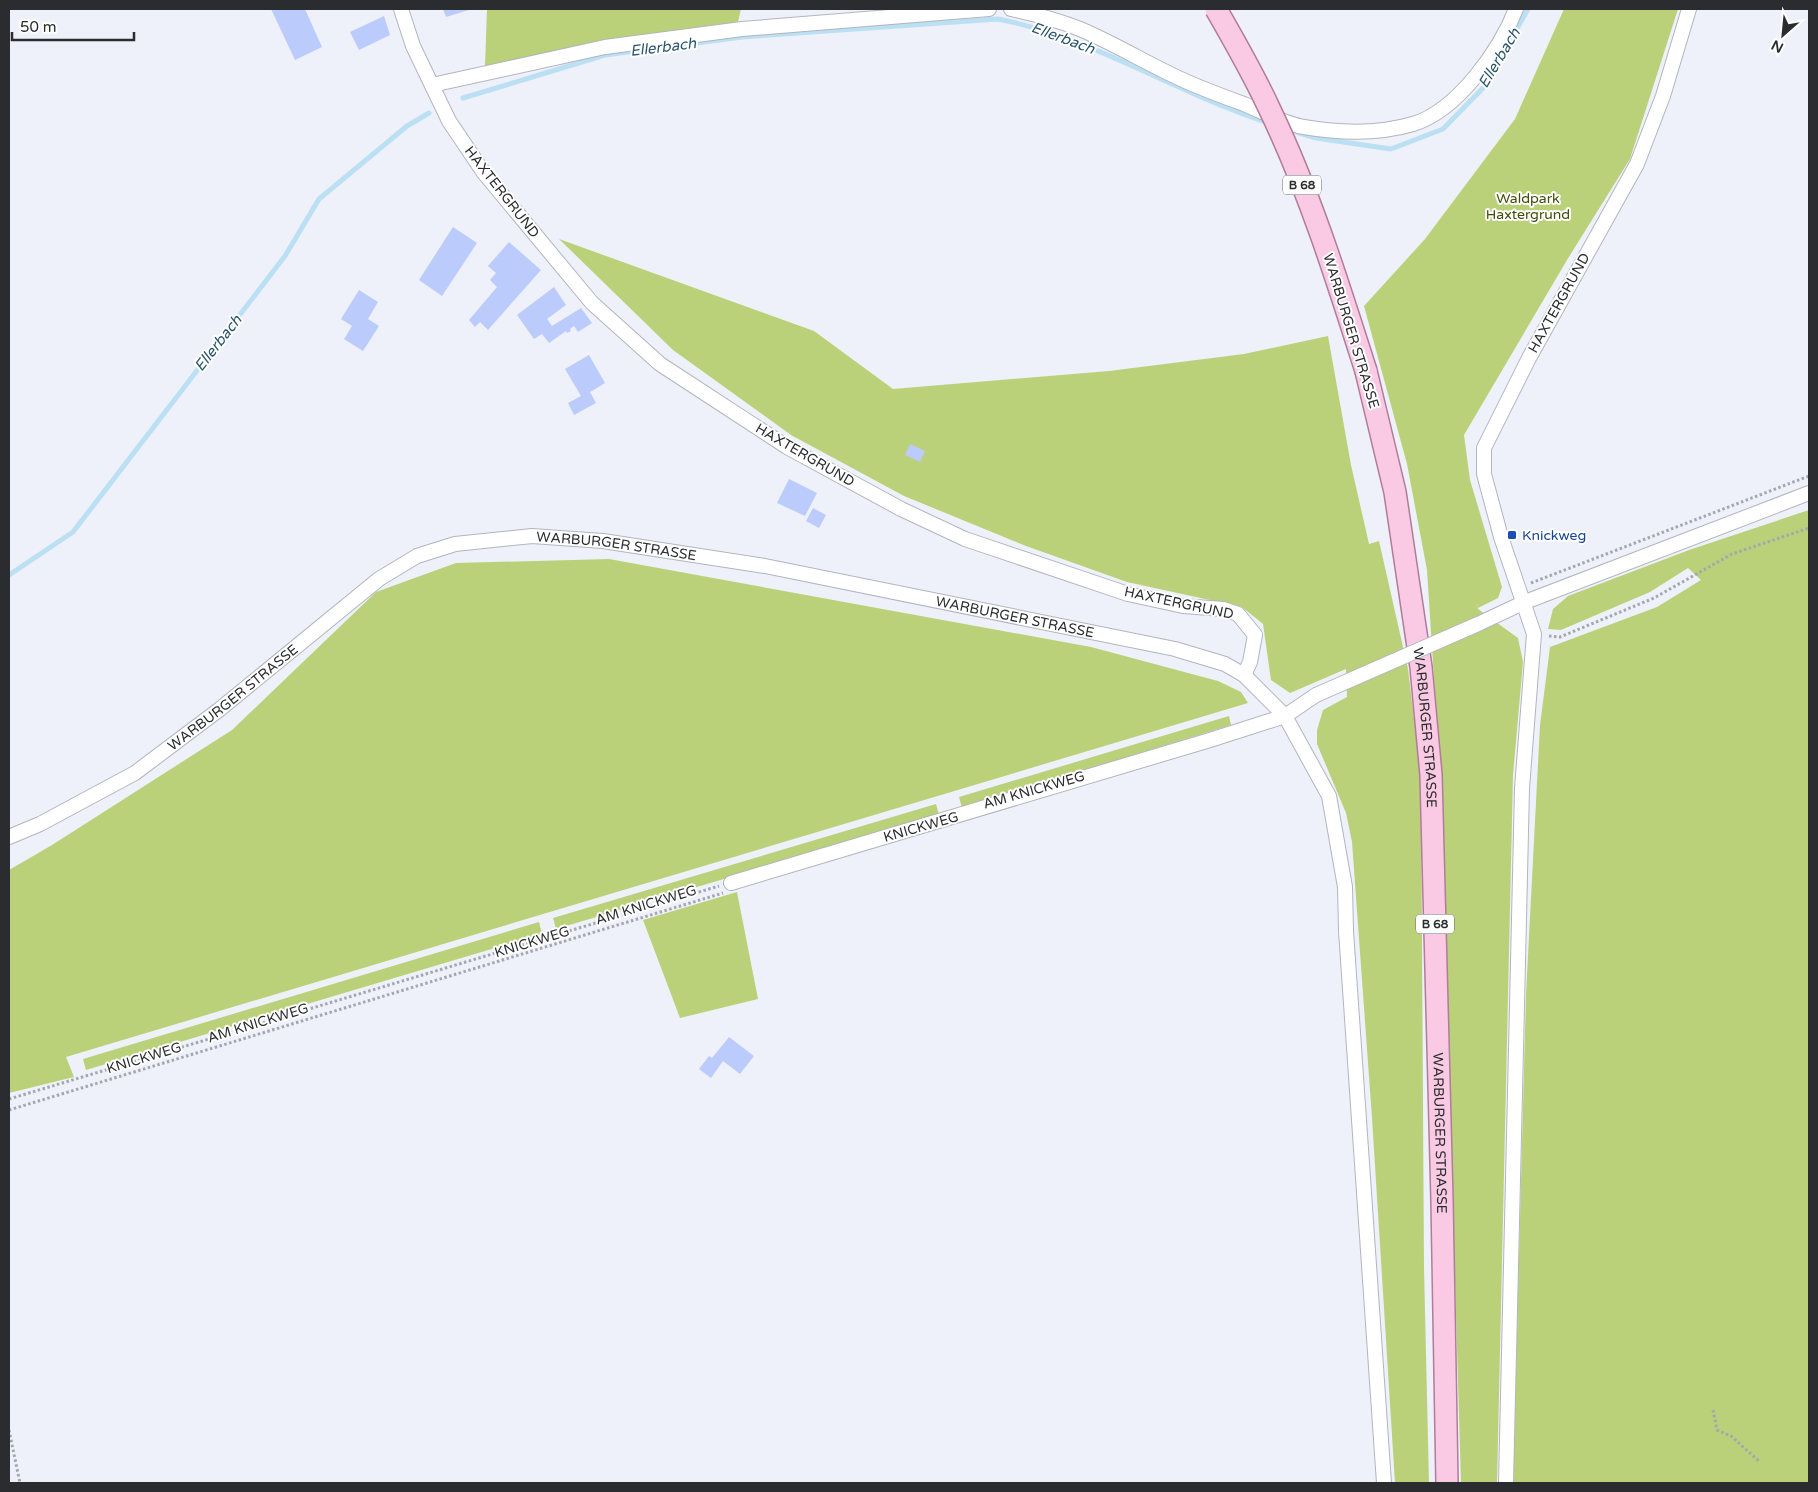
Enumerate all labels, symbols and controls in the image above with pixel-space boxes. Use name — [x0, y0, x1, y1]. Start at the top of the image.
scale bar — [12, 10, 135, 42]
north arrow — [1758, 10, 1808, 60]
text: 50 m — [20, 18, 57, 36]
water label: Ellerbach — [1029, 18, 1098, 58]
water label: Ellerbach — [1474, 24, 1524, 91]
water label: Ellerbach — [629, 34, 698, 60]
text: N — [1768, 36, 1786, 56]
street label: HAXTERGRUND — [461, 143, 543, 241]
road number: B 68 — [1283, 176, 1321, 194]
park label: Waldpark Haxtergrund — [1486, 190, 1570, 223]
street label: HAXTERGRUND — [1525, 250, 1593, 356]
street label: WARBURGER STRASSE — [1319, 251, 1383, 411]
water label: Ellerbach — [190, 311, 246, 375]
street label: HAXTERGRUND — [752, 420, 858, 490]
place label: Knickweg — [1522, 527, 1586, 544]
street label: WARBURGER STRASSE — [536, 528, 698, 564]
marker: Knickweg — [1506, 529, 1518, 541]
street label: HAXTERGRUND — [1123, 583, 1235, 623]
street label: WARBURGER STRASSE — [934, 592, 1096, 641]
street label: WARBURGER STRASSE — [164, 640, 301, 754]
street label: WARBURGER STRASSE — [1410, 646, 1440, 808]
street label: AM KNICKWEG — [981, 767, 1087, 813]
street label: KNICKWEG — [881, 808, 961, 846]
street label: AM KNICKWEG — [593, 882, 699, 928]
road number: B 68 — [1416, 914, 1454, 934]
street label: KNICKWEG — [493, 923, 571, 961]
street label: AM KNICKWEG — [205, 1000, 311, 1046]
street label: KNICKWEG — [105, 1039, 183, 1077]
street label: WARBURGER STRASSE — [1430, 1052, 1451, 1214]

